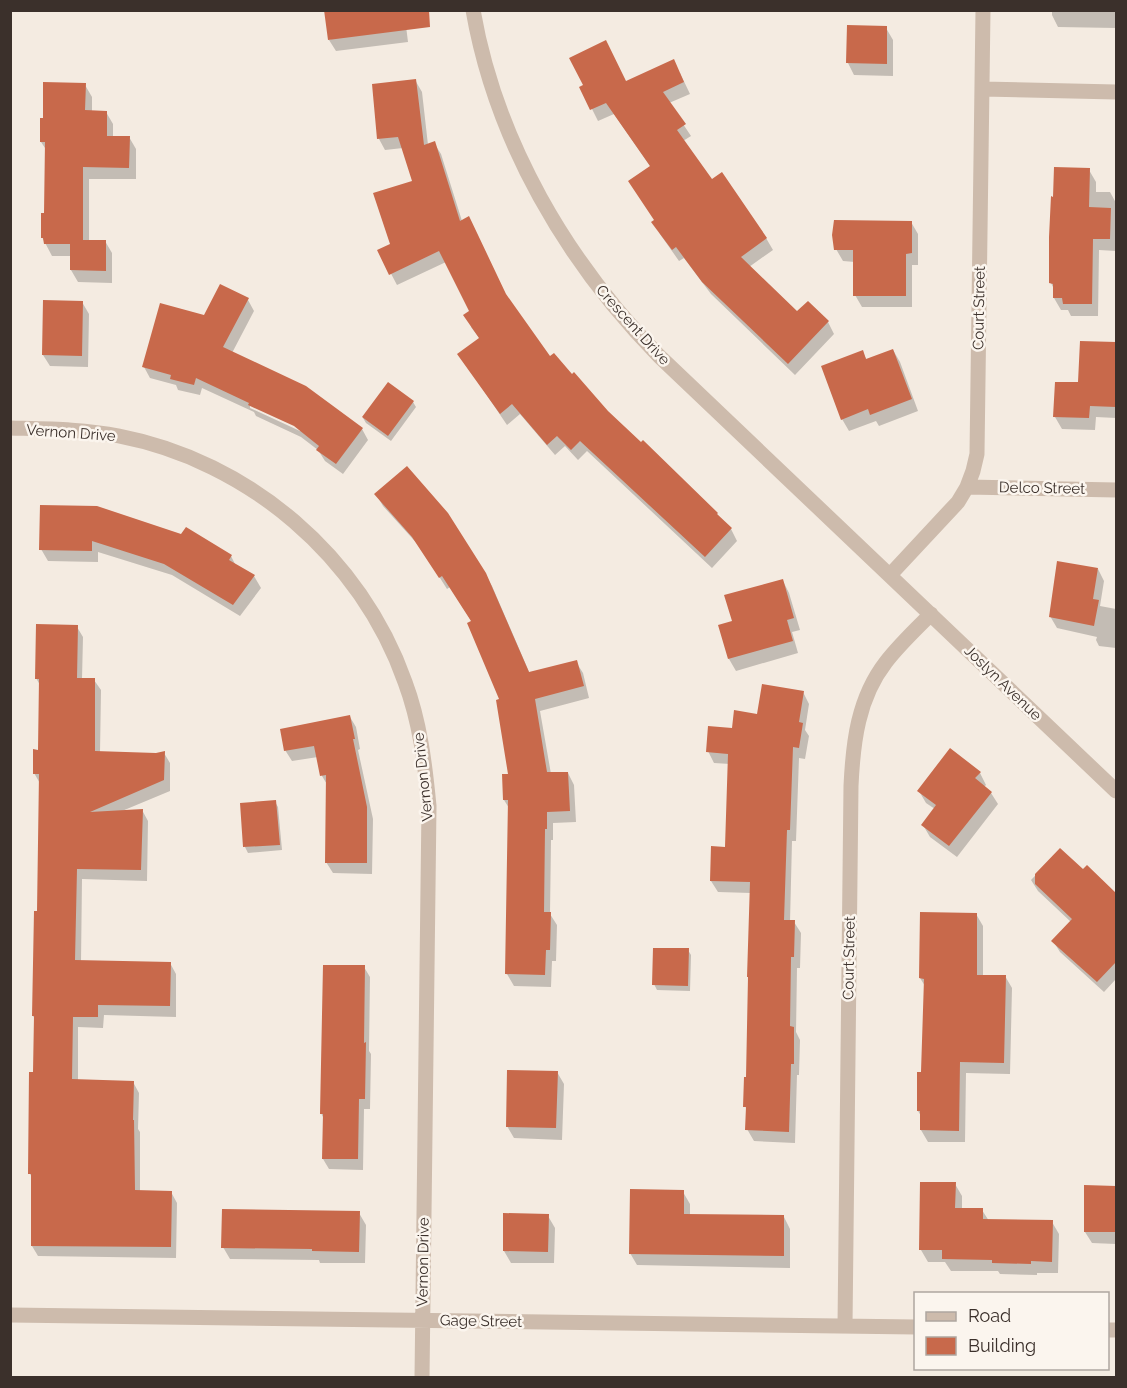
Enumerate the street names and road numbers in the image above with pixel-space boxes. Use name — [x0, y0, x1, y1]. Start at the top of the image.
street label: Court Street — [969, 266, 989, 350]
street label: Crescent Drive — [592, 281, 674, 369]
street label: Vernon Drive — [26, 421, 116, 445]
street label: Delco Street — [999, 478, 1085, 498]
street label: Joslyn Avenue — [961, 642, 1045, 724]
street label: Vernon Drive — [409, 731, 437, 822]
street label: Court Street — [839, 916, 859, 1000]
street label: Vernon Drive — [413, 1217, 433, 1307]
street label: Gage Street — [440, 1311, 522, 1331]

